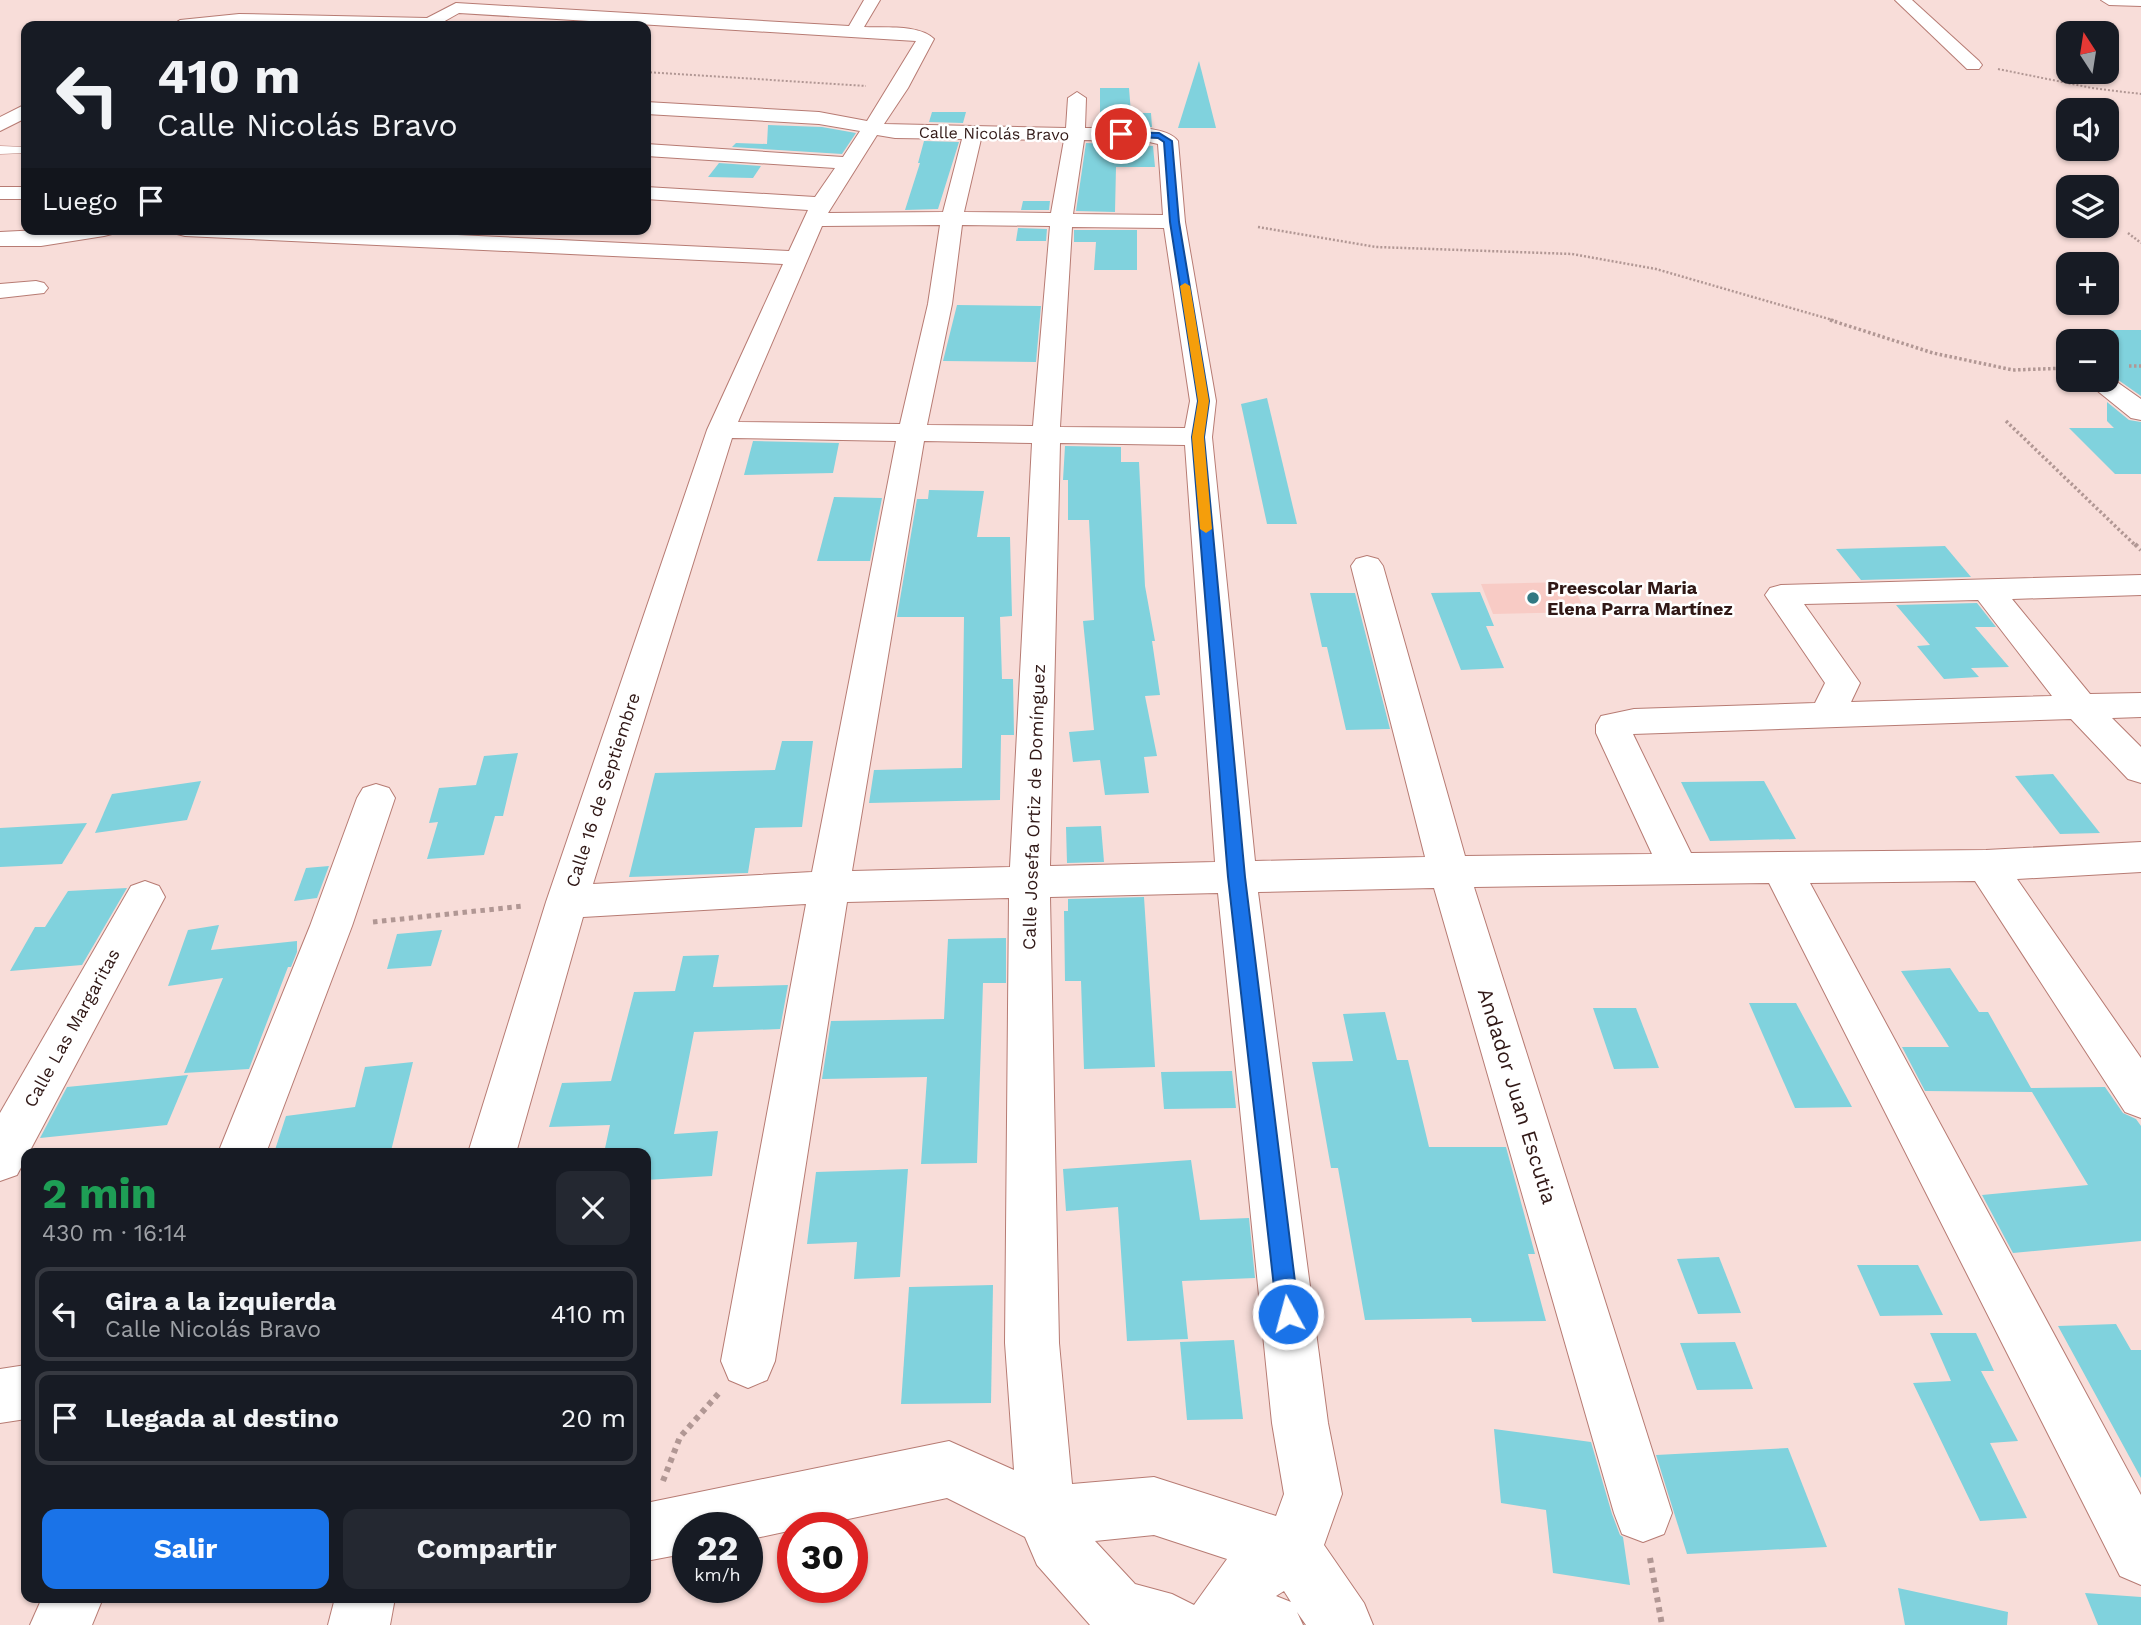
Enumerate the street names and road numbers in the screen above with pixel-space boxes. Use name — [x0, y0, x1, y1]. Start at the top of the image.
street label: Calle Nicolás Bravo — [919, 123, 1069, 144]
street label: Calle Josefa Ortiz de Domínguez — [1018, 664, 1049, 950]
street label: Calle 16 de Septiembre — [561, 690, 644, 890]
street label: Calle Las Margaritas — [19, 945, 124, 1111]
street label: Andador Juan Escutia — [1473, 985, 1562, 1207]

